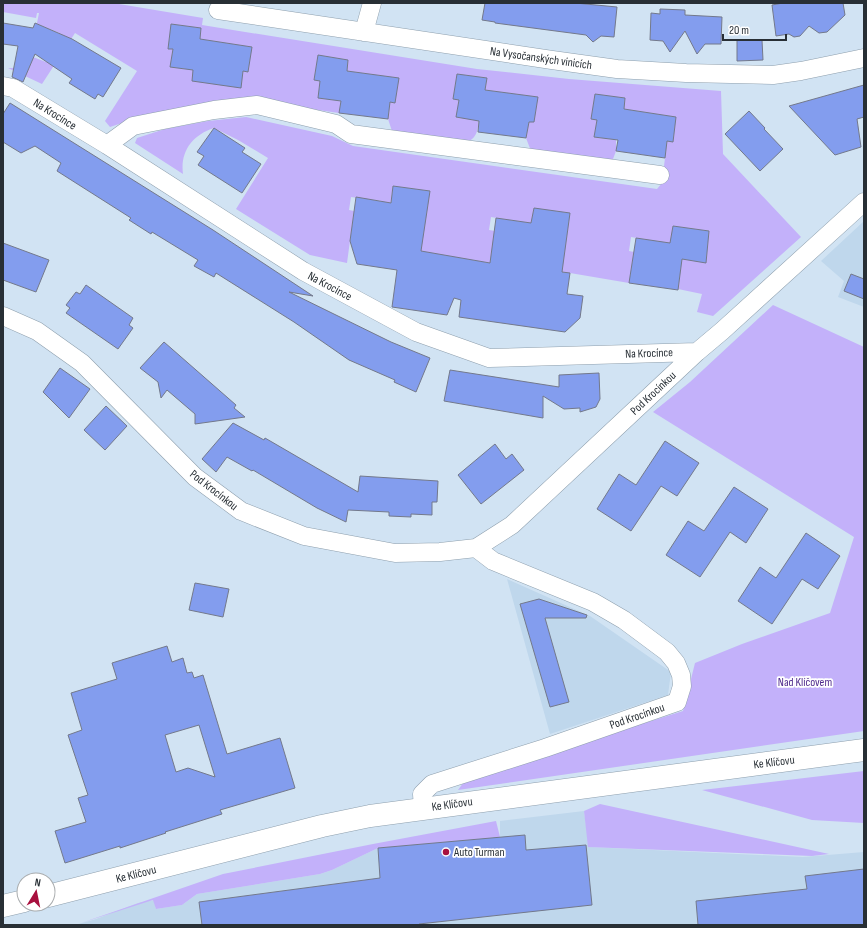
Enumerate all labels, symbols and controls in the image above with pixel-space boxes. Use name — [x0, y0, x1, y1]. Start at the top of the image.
scale bar — [723, 16, 786, 42]
text: 20 m — [729, 23, 749, 38]
street label: Na Vysočanských vinicích — [489, 44, 593, 73]
street label: Na Krocínce — [30, 95, 79, 134]
street label: Na Krocínce — [305, 269, 355, 304]
street label: Na Krocínce — [625, 345, 673, 362]
street label: Pod Krocínkou — [627, 368, 679, 418]
street label: Pod Krocínkou — [187, 467, 241, 514]
park label: Nad Klíčovem — [778, 675, 832, 690]
street label: Pod Krocínkou — [608, 700, 667, 733]
street label: Ke Klíčovu — [753, 753, 795, 772]
street label: Ke Klíčovu — [431, 794, 474, 815]
place label: Auto Turman — [453, 845, 505, 860]
marker: Auto Turman — [441, 847, 451, 857]
street label: Ke Klíčovu — [114, 862, 158, 887]
north arrow — [16, 872, 56, 912]
text: N — [34, 876, 42, 890]

